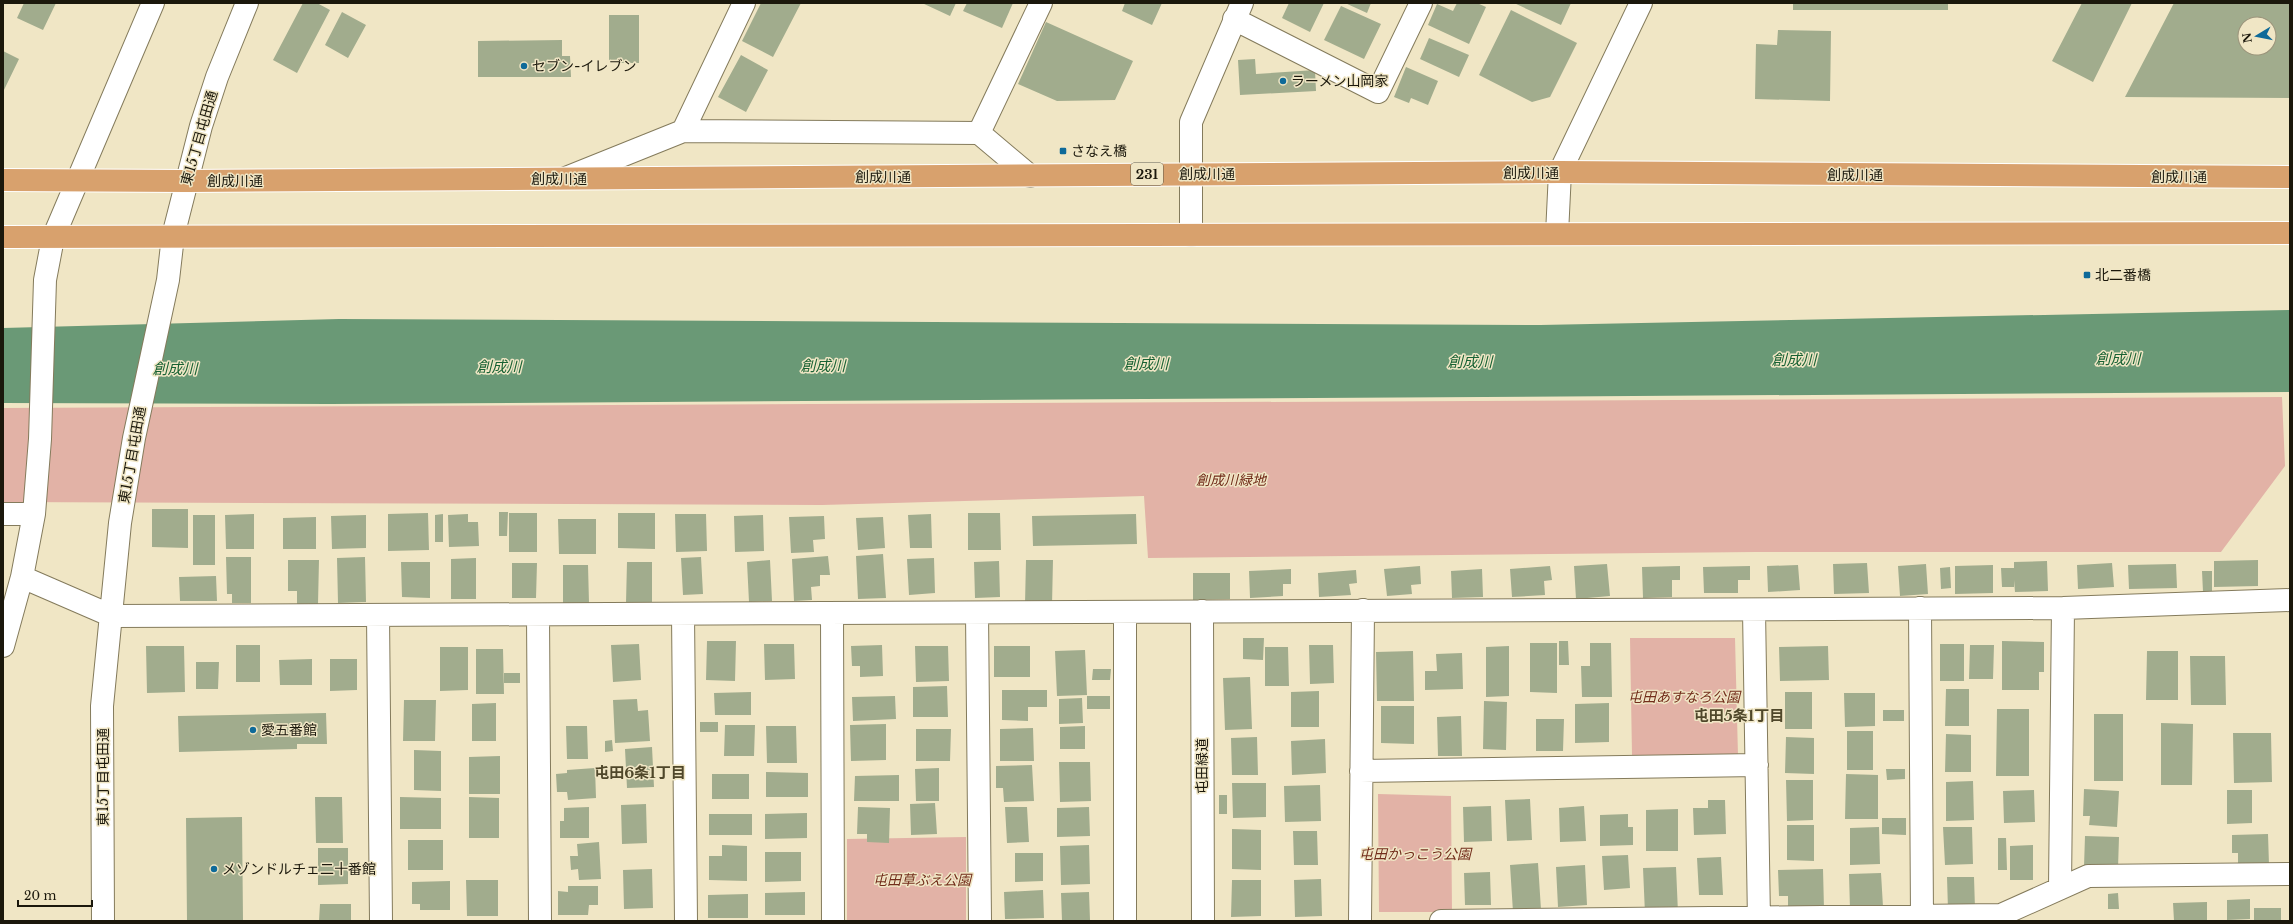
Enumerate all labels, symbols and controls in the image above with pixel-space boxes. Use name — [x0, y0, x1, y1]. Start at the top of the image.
north arrow — [2237, 16, 2277, 56]
text: N — [2239, 31, 2255, 44]
place label: セブン-イレブン — [532, 57, 636, 75]
marker: セブン-イレブン — [519, 61, 529, 71]
place label: ラーメン山岡家 — [1291, 72, 1388, 90]
marker: ラーメン山岡家 — [1278, 76, 1288, 86]
street label: 東15丁目屯田通 — [177, 88, 221, 188]
place label: さなえ橋 — [1071, 142, 1127, 160]
marker: さなえ橋 — [1058, 146, 1068, 156]
road number: 231 — [1131, 163, 1163, 185]
street label: 創成川通 — [1503, 164, 1559, 182]
street label: 創成川通 — [1179, 165, 1235, 183]
street label: 創成川通 — [1827, 166, 1883, 184]
street label: 創成川通 — [855, 168, 911, 186]
street label: 創成川通 — [2151, 168, 2207, 186]
street label: 創成川通 — [531, 170, 587, 188]
street label: 創成川通 — [207, 172, 263, 190]
place label: 北二番橋 — [2095, 266, 2151, 284]
marker: 北二番橋 — [2082, 270, 2092, 280]
water label: 創成川 — [2095, 349, 2142, 368]
water label: 創成川 — [1771, 350, 1818, 369]
water label: 創成川 — [1447, 352, 1494, 371]
water label: 創成川 — [1123, 354, 1170, 373]
water label: 創成川 — [800, 356, 847, 375]
water label: 創成川 — [476, 357, 523, 376]
water label: 創成川 — [152, 359, 199, 378]
street label: 東15丁目屯田通 — [115, 405, 149, 505]
park label: 創成川緑地 — [1196, 471, 1268, 489]
park label: 屯田あすなろ公園 — [1628, 688, 1742, 706]
district label: 屯田5条1丁目 — [1694, 706, 1784, 725]
place label: 愛五番館 — [261, 721, 317, 739]
marker: 愛五番館 — [248, 725, 258, 735]
street label: 東15丁目屯田通 — [94, 728, 112, 826]
street label: 屯田緑道 — [1193, 738, 1211, 794]
district label: 屯田6条1丁目 — [594, 763, 686, 782]
park label: 屯田かっこう公園 — [1359, 845, 1473, 863]
place label: メゾンドルチェ二十番館 — [222, 860, 376, 878]
marker: メゾンドルチェ二十番館 — [209, 864, 219, 874]
park label: 屯田草ぶえ公園 — [873, 871, 973, 889]
scale bar — [18, 882, 92, 908]
text: 20 m — [24, 888, 56, 903]

